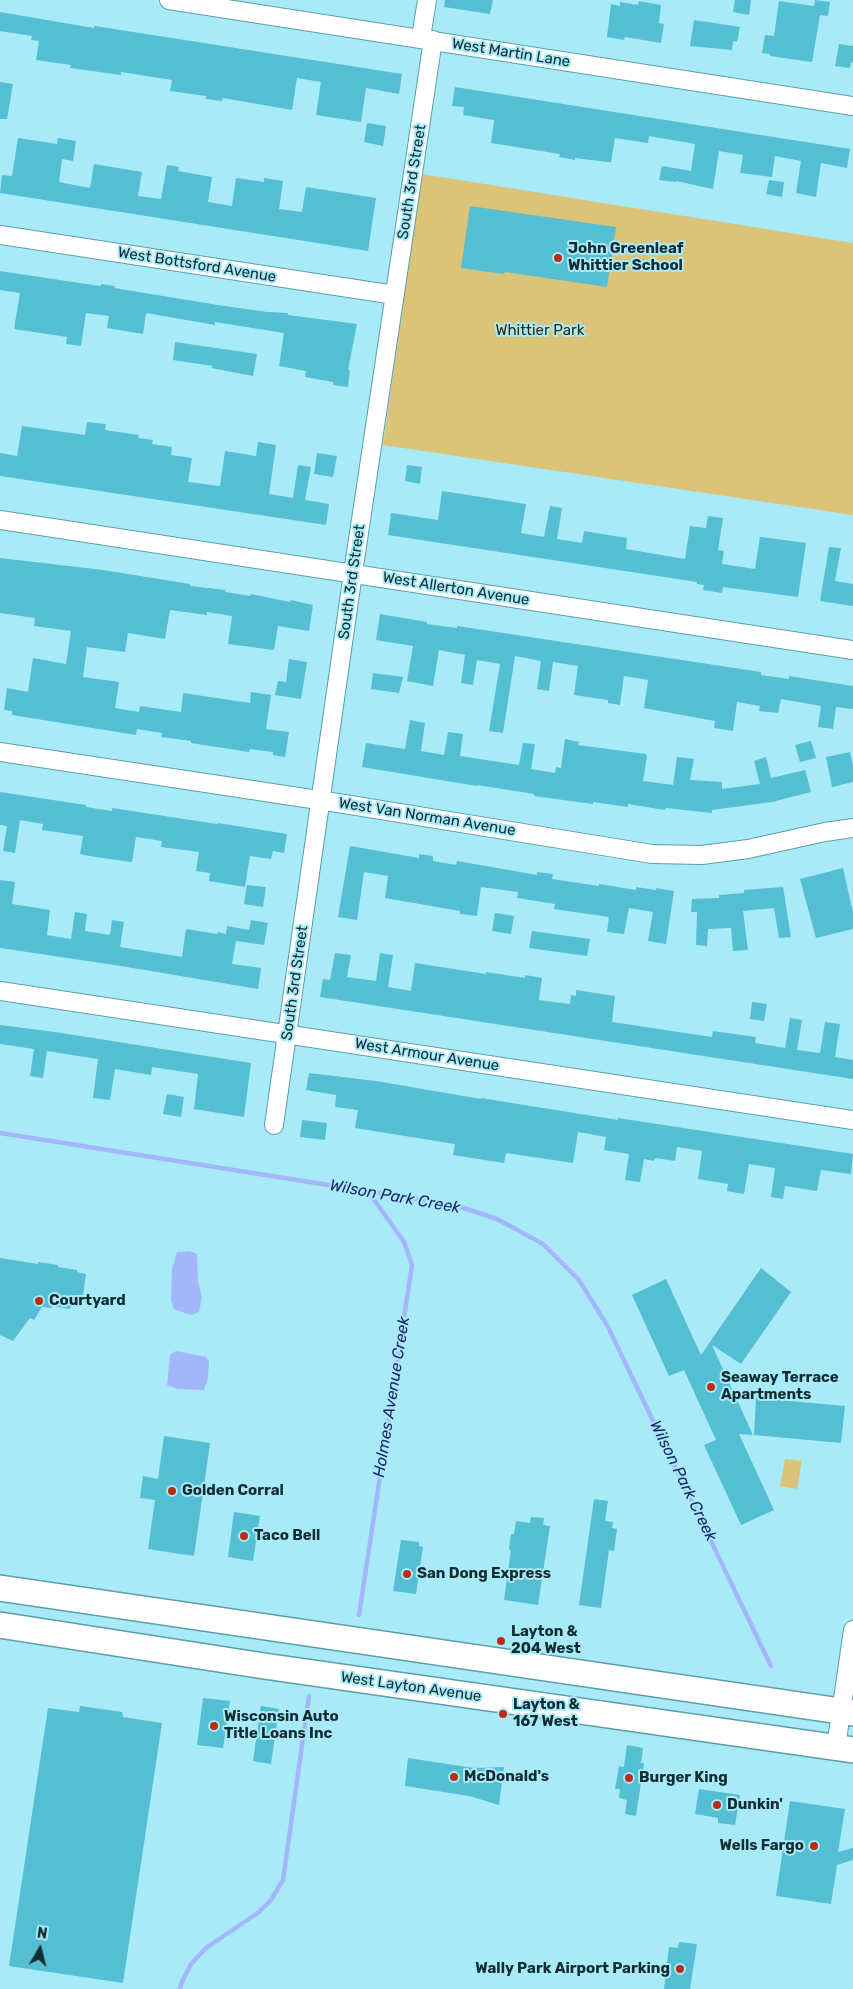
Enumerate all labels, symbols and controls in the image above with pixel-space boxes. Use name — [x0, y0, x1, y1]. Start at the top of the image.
street label: West Martin Lane — [451, 35, 571, 71]
street label: South 3rd Street — [394, 123, 430, 241]
place label: John Greenleaf Whittier School — [568, 240, 683, 275]
street label: West Bottsford Avenue — [117, 244, 277, 286]
marker: John Greenleaf Whittier School — [552, 252, 564, 264]
park label: Whittier Park — [495, 322, 585, 340]
street label: South 3rd Street — [335, 523, 369, 641]
street label: West Allerton Avenue — [381, 568, 531, 610]
street label: West Van Norman Avenue — [337, 794, 517, 840]
street label: South 3rd Street — [278, 924, 312, 1042]
street label: West Armour Avenue — [354, 1035, 500, 1075]
water label: Wilson Park Creek — [328, 1176, 462, 1218]
place label: Courtyard — [49, 1292, 126, 1310]
marker: Courtyard — [33, 1295, 45, 1307]
water label: Holmes Avenue Creek — [370, 1315, 414, 1479]
place label: Seaway Terrace Apartments — [721, 1369, 839, 1404]
marker: Seaway Terrace Apartments — [705, 1381, 717, 1393]
water label: Wilson Park Creek — [645, 1417, 721, 1545]
place label: Golden Corral — [182, 1482, 284, 1500]
marker: Golden Corral — [166, 1485, 178, 1497]
place label: Taco Bell — [254, 1527, 320, 1545]
marker: Taco Bell — [238, 1530, 250, 1542]
place label: San Dong Express — [417, 1565, 551, 1583]
marker: San Dong Express — [401, 1568, 413, 1580]
place label: Layton & 204 West — [511, 1623, 581, 1658]
marker: Layton & 204 West — [495, 1635, 507, 1647]
street label: West Layton Avenue — [339, 1668, 483, 1706]
place label: Layton & 167 West — [513, 1696, 580, 1731]
place label: Wisconsin Auto Title Loans Inc — [224, 1708, 339, 1743]
marker: Layton & 167 West — [497, 1708, 509, 1720]
marker: Wisconsin Auto Title Loans Inc — [208, 1720, 220, 1732]
place label: McDonald's — [464, 1768, 549, 1786]
place label: Burger King — [639, 1769, 728, 1787]
marker: McDonald's — [448, 1771, 460, 1783]
marker: Burger King — [623, 1772, 635, 1784]
place label: Dunkin' — [727, 1796, 783, 1814]
marker: Dunkin' — [711, 1799, 723, 1811]
place label: Wells Fargo — [720, 1837, 804, 1855]
marker: Wells Fargo — [808, 1840, 820, 1852]
north arrow — [15, 1924, 65, 1974]
text: N — [36, 1925, 48, 1943]
place label: Wally Park Airport Parking — [475, 1960, 670, 1978]
marker: Wally Park Airport Parking — [674, 1963, 686, 1975]

